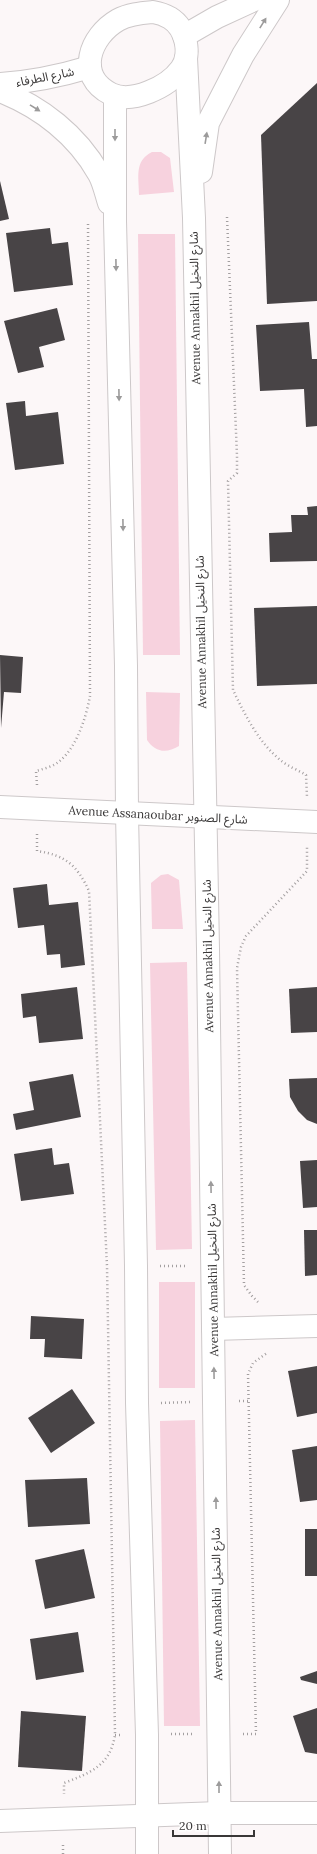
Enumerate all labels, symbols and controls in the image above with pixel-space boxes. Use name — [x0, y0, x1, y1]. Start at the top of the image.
one-way arrow — [259, 17, 267, 28]
street label: شارع الطرفاء — [14, 63, 76, 91]
one-way arrow — [29, 105, 41, 112]
one-way arrow — [112, 129, 118, 142]
one-way arrow — [203, 132, 209, 144]
street label: Avenue Annakhil شارع النخيل — [186, 231, 205, 386]
one-way arrow — [113, 259, 119, 272]
one-way arrow — [116, 389, 122, 402]
one-way arrow — [119, 519, 126, 531]
street label: Avenue Annakhil شارع النخيل — [192, 555, 211, 710]
street label: Avenue Assanaoubar شارع الصنوبر — [67, 802, 248, 829]
street label: Avenue Annakhil شارع النخيل — [199, 879, 218, 1034]
one-way arrow — [208, 1181, 215, 1193]
street label: Avenue Annakhil شارع النخيل — [204, 1203, 223, 1358]
one-way arrow — [211, 1366, 217, 1379]
one-way arrow — [213, 1496, 219, 1509]
street label: Avenue Annakhil شارع النخيل — [208, 1527, 227, 1682]
one-way arrow — [216, 1780, 222, 1793]
scale bar — [173, 1812, 254, 1838]
text: 20 m — [179, 1818, 207, 1833]

